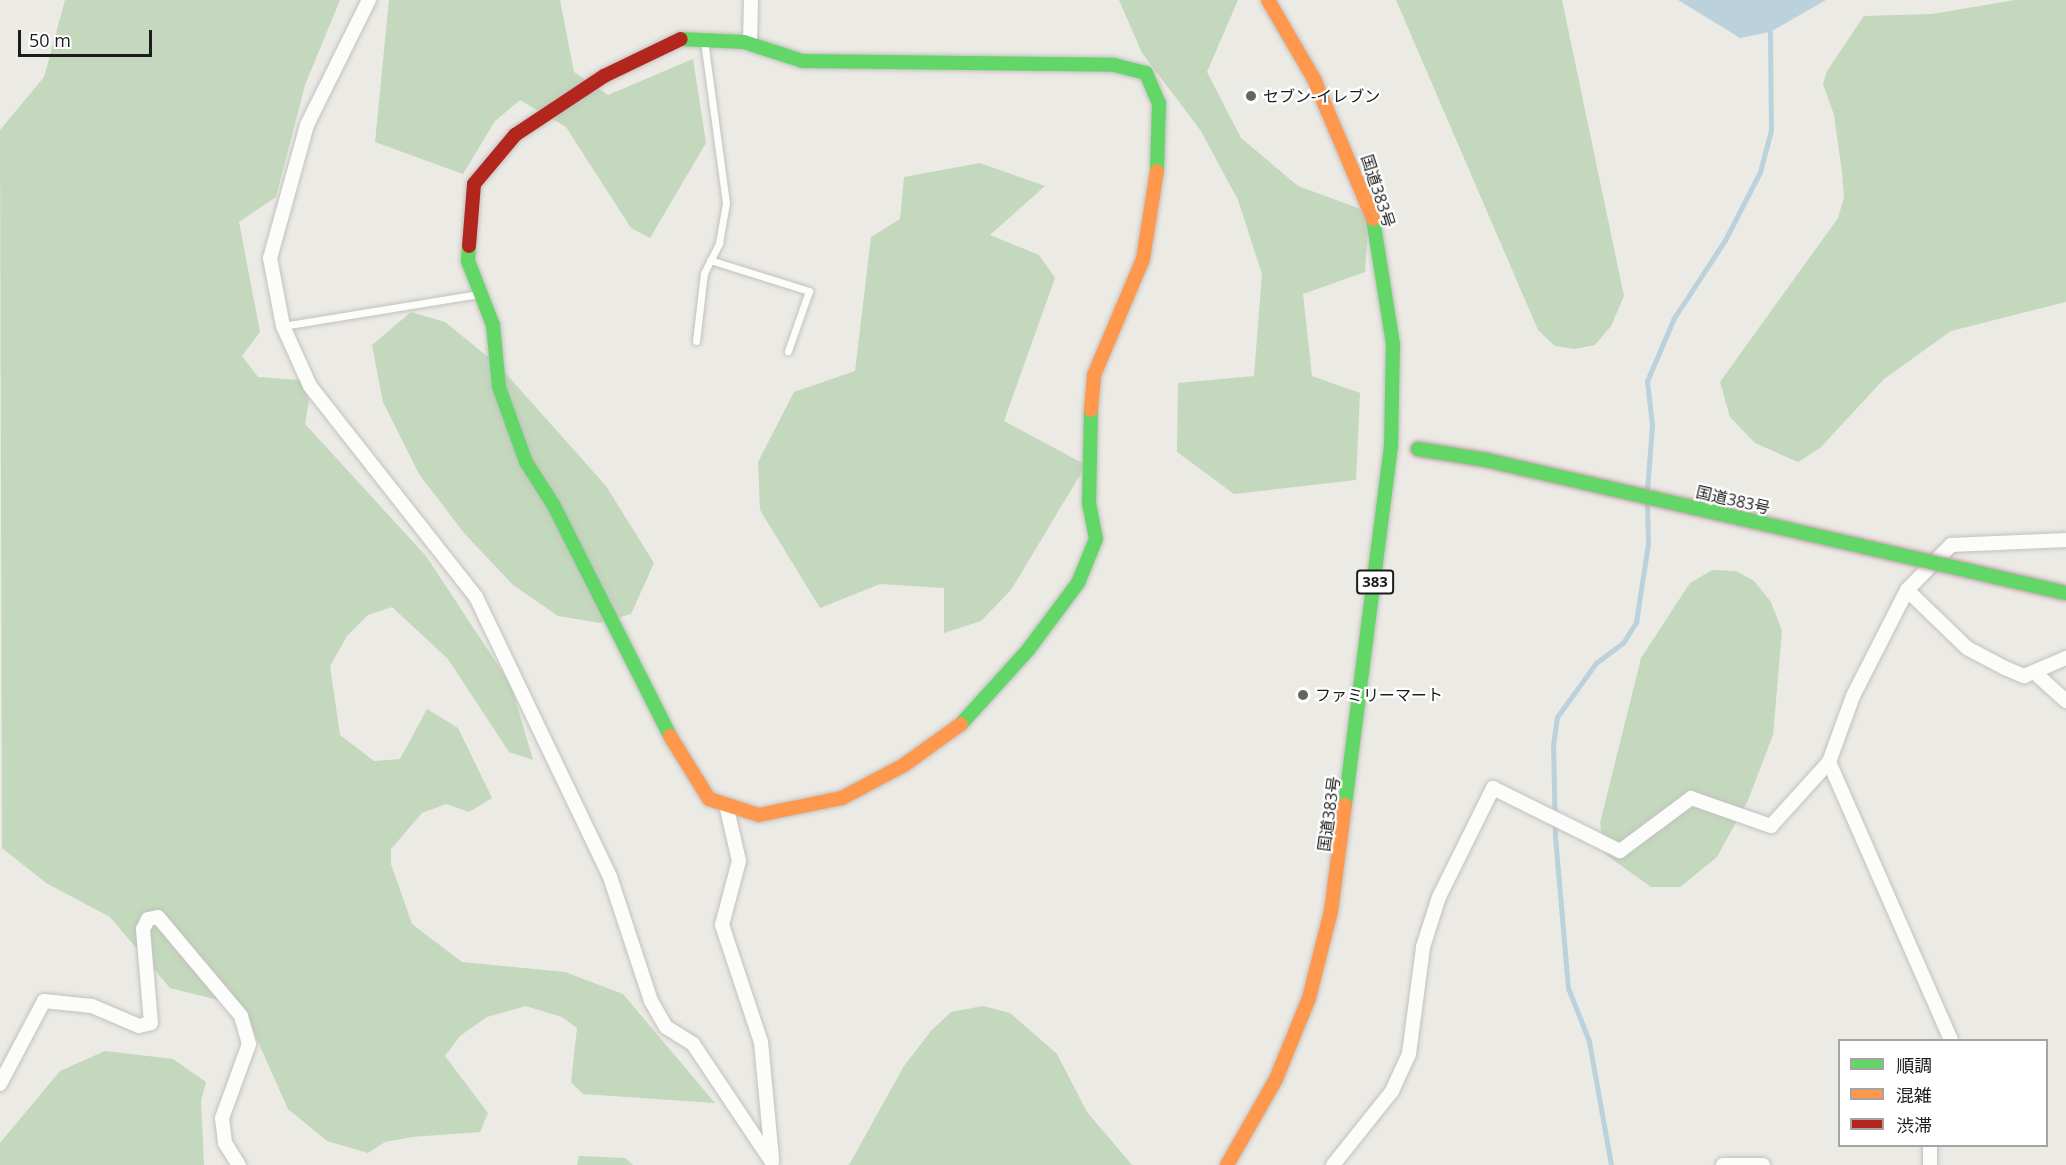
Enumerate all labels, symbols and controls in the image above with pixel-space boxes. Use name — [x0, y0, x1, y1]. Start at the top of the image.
scale bar — [21, 18, 154, 56]
text: 50 m — [29, 28, 71, 52]
place label: セブン-イレブン — [1263, 86, 1380, 106]
marker: セブン-イレブン — [1244, 89, 1258, 103]
street label: 国道383号 — [1357, 152, 1399, 230]
street label: 国道383号 — [1694, 482, 1772, 518]
road number: 383 — [1356, 570, 1394, 594]
place label: ファミリーマート — [1315, 685, 1443, 705]
marker: ファミリーマート — [1296, 688, 1310, 702]
street label: 国道383号 — [1314, 775, 1344, 853]
legend — [1838, 1039, 2048, 1147]
text: 順調 — [1896, 1053, 1932, 1077]
text: 混雑 — [1896, 1083, 1932, 1107]
text: 渋滞 — [1896, 1113, 1932, 1137]

